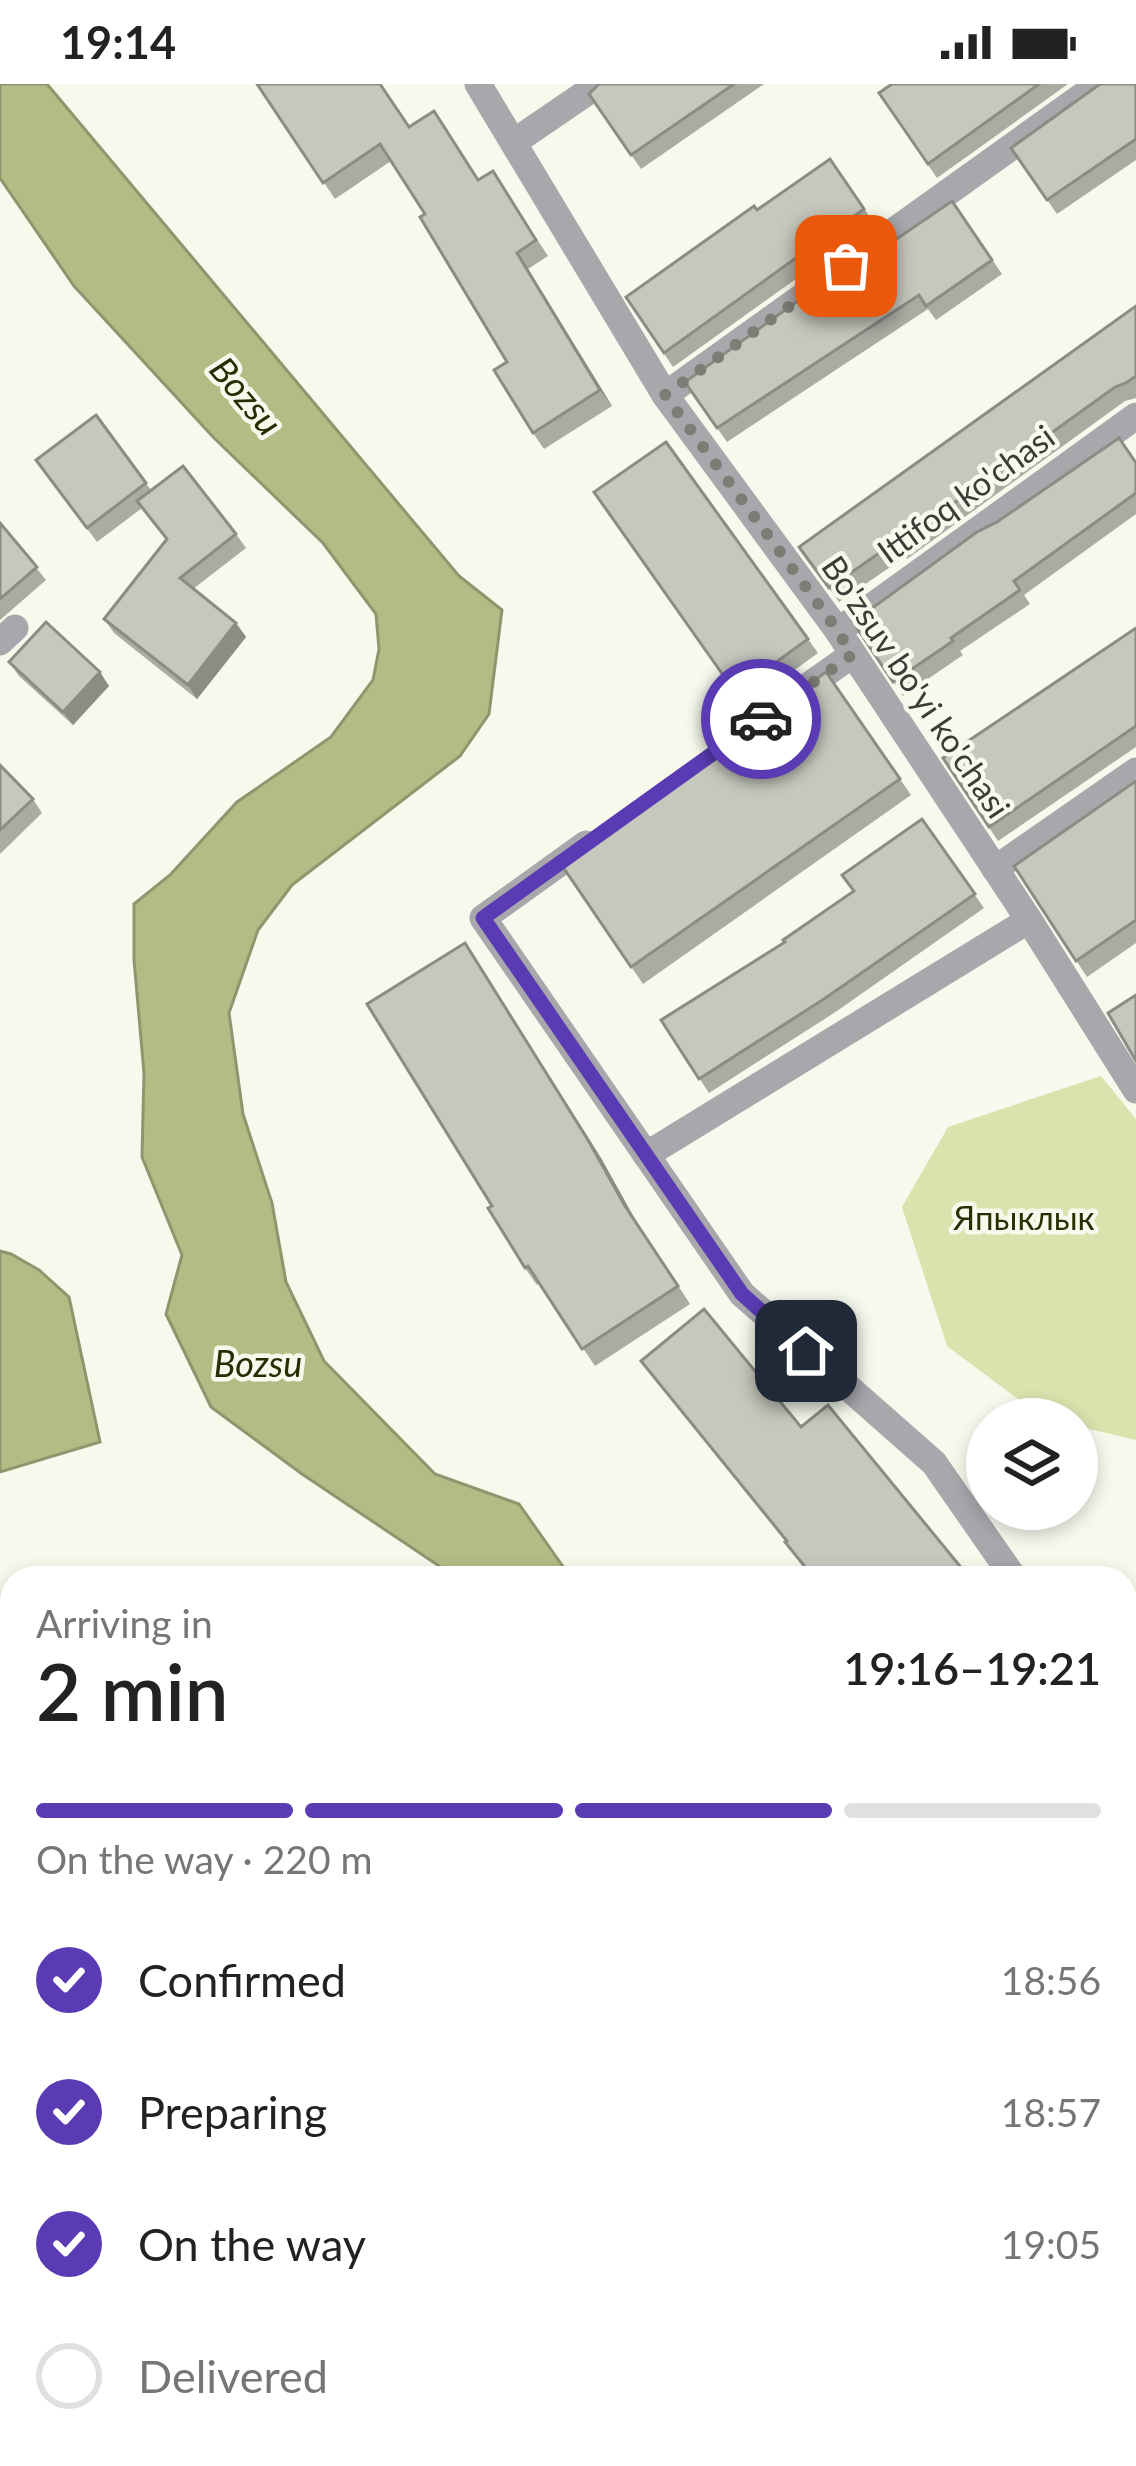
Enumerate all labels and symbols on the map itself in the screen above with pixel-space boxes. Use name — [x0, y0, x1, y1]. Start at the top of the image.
pin — [795, 215, 897, 317]
water label: Bozsu — [201, 347, 292, 443]
street label: Ittifoq ko'chasi — [869, 416, 1062, 571]
street label: Bo'zsuv bo'yi ko'chasi — [814, 548, 1019, 825]
courier — [701, 659, 821, 779]
park label: Япыклык — [952, 1197, 1095, 1237]
pin — [755, 1300, 857, 1402]
water label: Bozsu — [214, 1341, 302, 1385]

